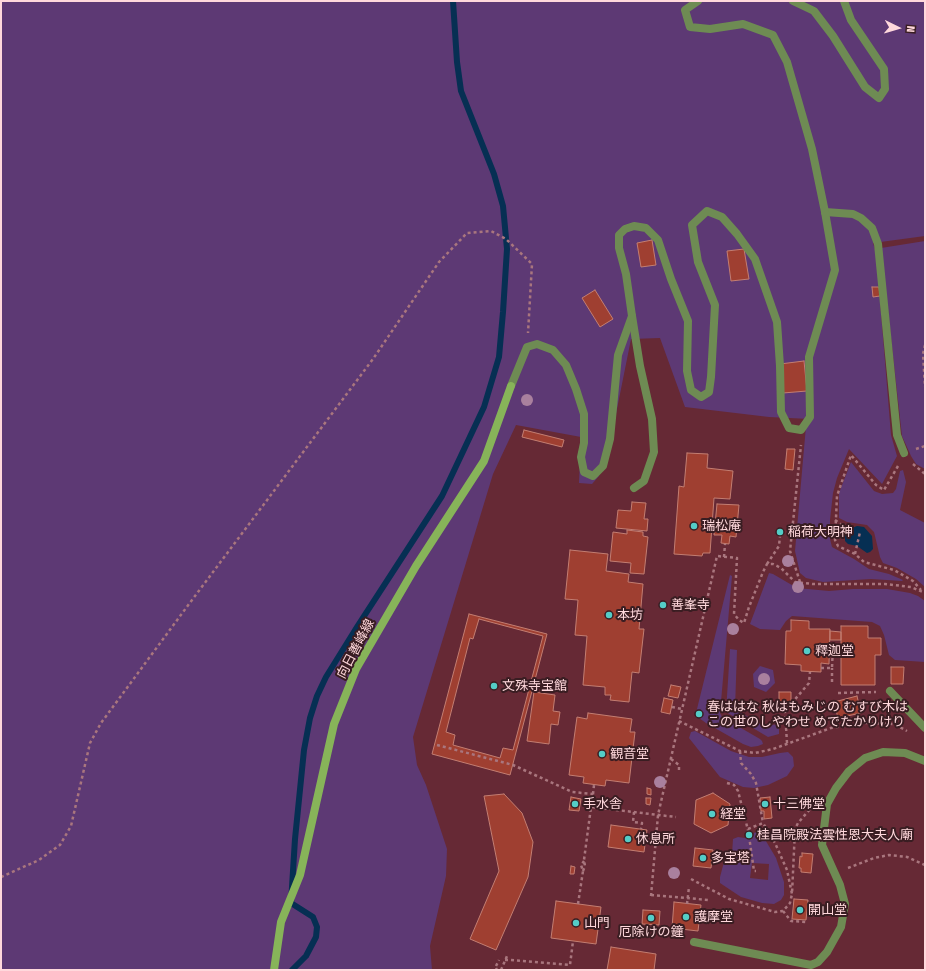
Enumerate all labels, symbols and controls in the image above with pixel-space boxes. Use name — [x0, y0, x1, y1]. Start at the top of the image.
north arrow — [878, 8, 918, 48]
text: N — [904, 25, 917, 33]
place label: 瑞松庵 — [702, 518, 741, 534]
marker: 瑞松庵 — [689, 521, 699, 531]
place label: 稲荷大明神 — [788, 524, 853, 540]
marker: 稲荷大明神 — [775, 527, 785, 537]
place label: 善峯寺 — [671, 597, 710, 613]
marker: 善峯寺 — [658, 600, 668, 610]
place label: 本坊 — [617, 607, 643, 623]
marker: 本坊 — [604, 610, 614, 620]
street label: 向日善峰線 — [334, 617, 378, 681]
place label: 釋迦堂 — [815, 643, 854, 659]
marker: 釋迦堂 — [802, 646, 812, 656]
place label: 文殊寺宝館 — [502, 678, 567, 694]
marker: 文殊寺宝館 — [489, 681, 499, 691]
place label: 春ははな 秋はもみじの むすび木は この世のしやわせ めでたかりけり — [707, 699, 908, 730]
marker: 春ははな 秋はもみじの むすび木は この世のしやわせ めでたかりけり — [694, 709, 704, 719]
place label: 観音堂 — [610, 746, 649, 762]
marker: 観音堂 — [597, 749, 607, 759]
place label: 手水舎 — [583, 796, 622, 812]
place label: 十三佛堂 — [773, 796, 825, 812]
marker: 手水舎 — [570, 799, 580, 809]
marker: 十三佛堂 — [760, 799, 770, 809]
place label: 経堂 — [720, 806, 746, 822]
marker: 経堂 — [707, 809, 717, 819]
place label: 桂昌院殿法雲性恩大夫人廟 — [757, 827, 913, 843]
marker: 桂昌院殿法雲性恩大夫人廟 — [744, 830, 754, 840]
place label: 休息所 — [636, 831, 675, 847]
marker: 休息所 — [623, 834, 633, 844]
place label: 多宝塔 — [711, 850, 750, 866]
marker: 多宝塔 — [698, 853, 708, 863]
place label: 開山堂 — [808, 902, 847, 918]
marker: 開山堂 — [795, 905, 805, 915]
place label: 護摩堂 — [694, 909, 733, 925]
marker: 護摩堂 — [681, 912, 691, 922]
marker: 厄除けの鐘 — [646, 913, 656, 923]
place label: 山門 — [584, 915, 610, 931]
marker: 山門 — [571, 918, 581, 928]
place label: 厄除けの鐘 — [619, 924, 683, 940]

